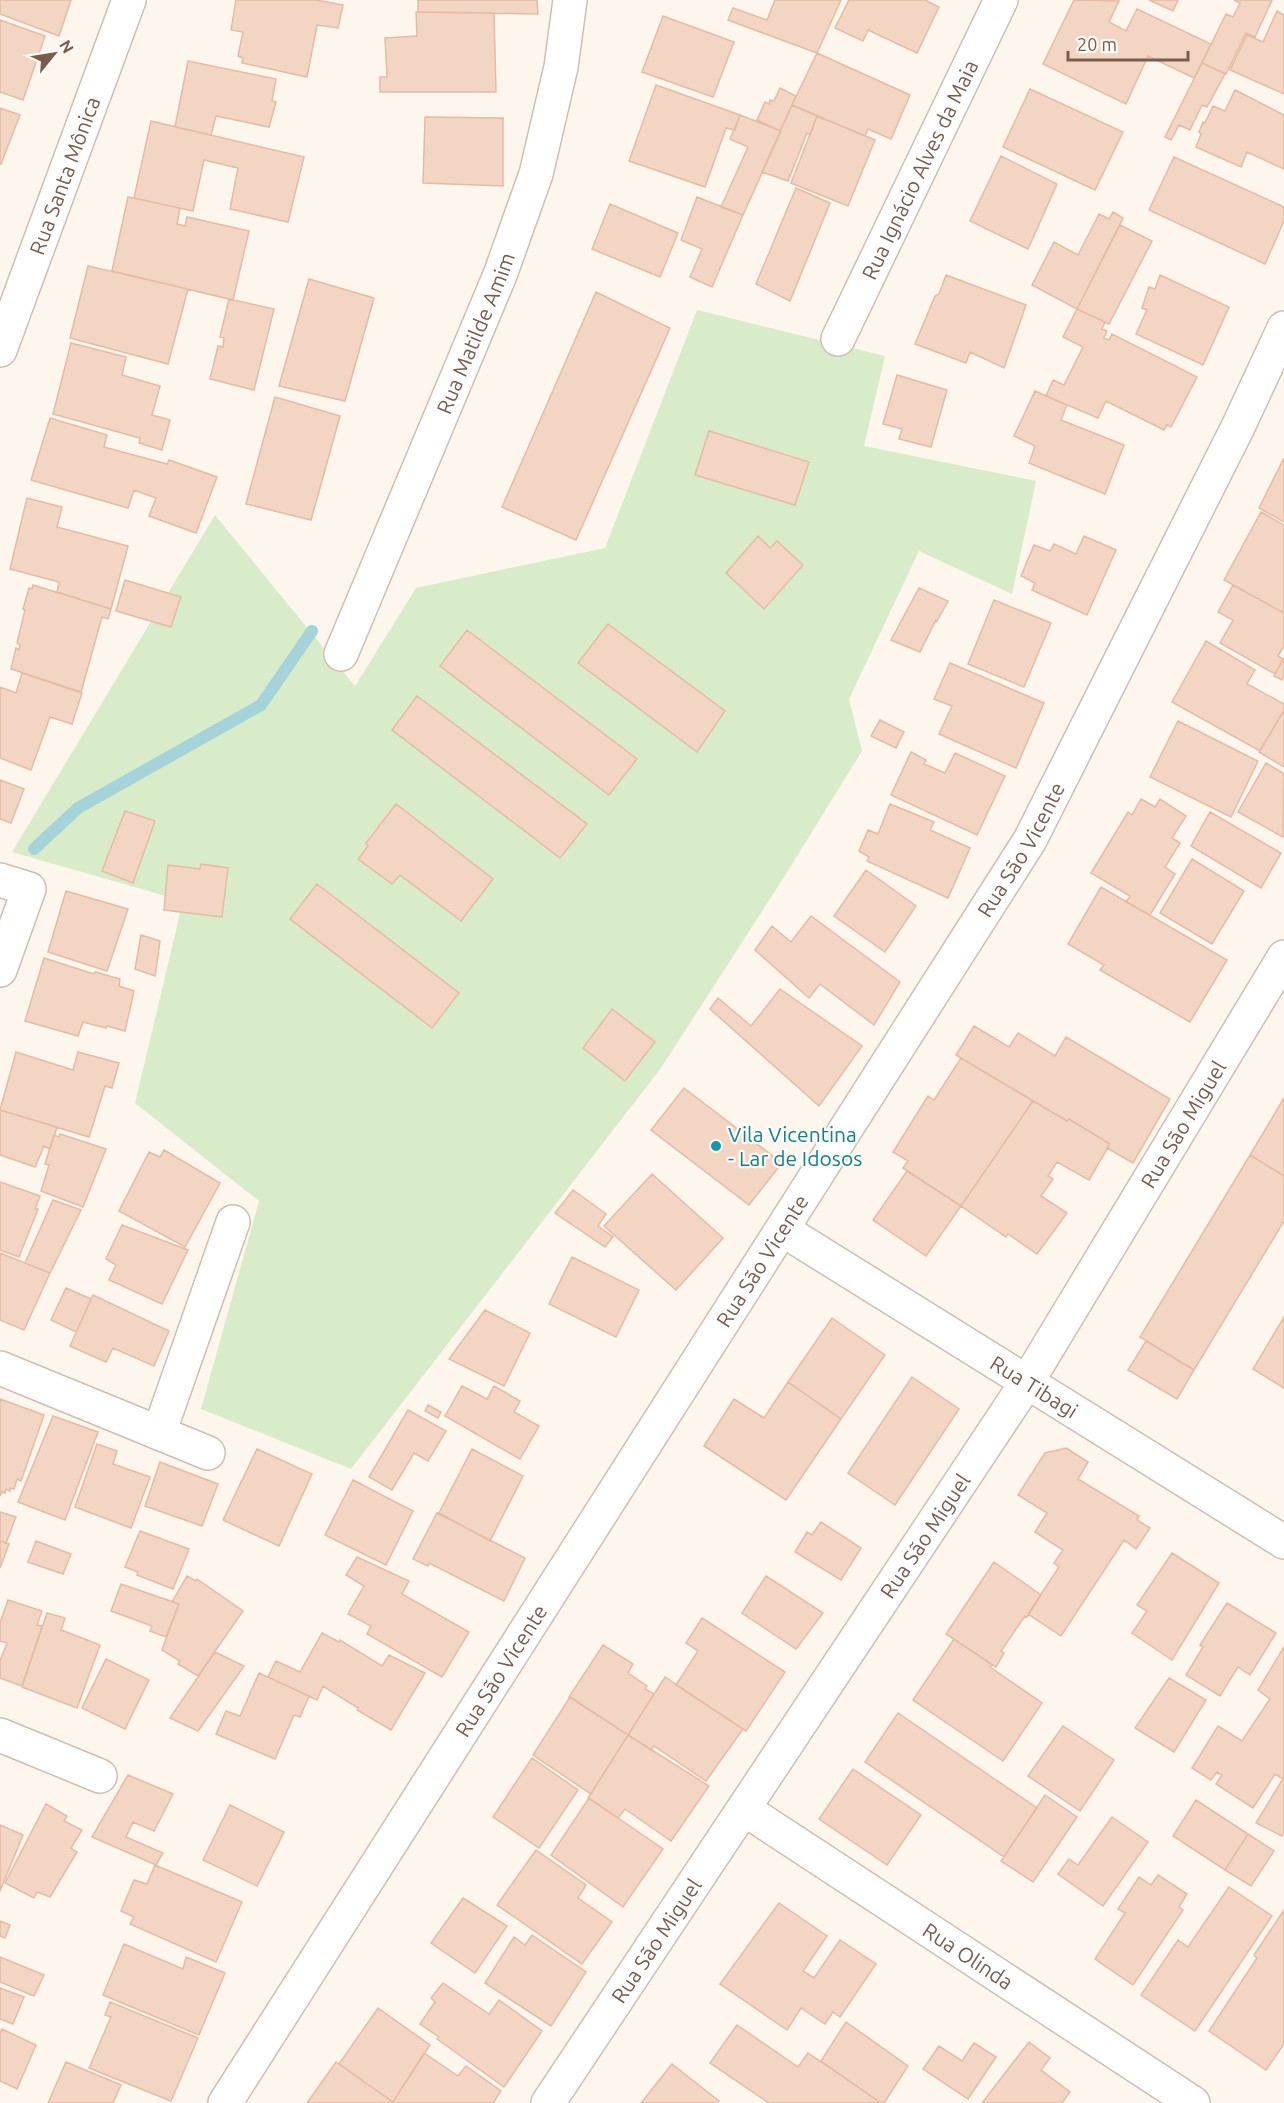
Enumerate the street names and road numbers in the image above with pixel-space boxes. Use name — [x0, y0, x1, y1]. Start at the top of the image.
street label: Rua Ignácio Alves da Maia — [856, 56, 982, 283]
street label: Rua Santa Mônica — [24, 93, 104, 258]
street label: Rua Matilde Amim — [431, 249, 519, 417]
street label: Rua São Vicente — [972, 778, 1069, 921]
street label: Rua São Miguel — [1135, 1056, 1231, 1192]
street label: Rua São Vicente — [711, 1190, 813, 1331]
street label: Rua Tibagi — [986, 1350, 1082, 1423]
street label: Rua São Miguel — [875, 1469, 975, 1602]
street label: Rua São Vicente — [450, 1600, 552, 1741]
street label: Rua São Miguel — [606, 1874, 706, 2007]
street label: Rua Olinda — [919, 1918, 1018, 1994]

